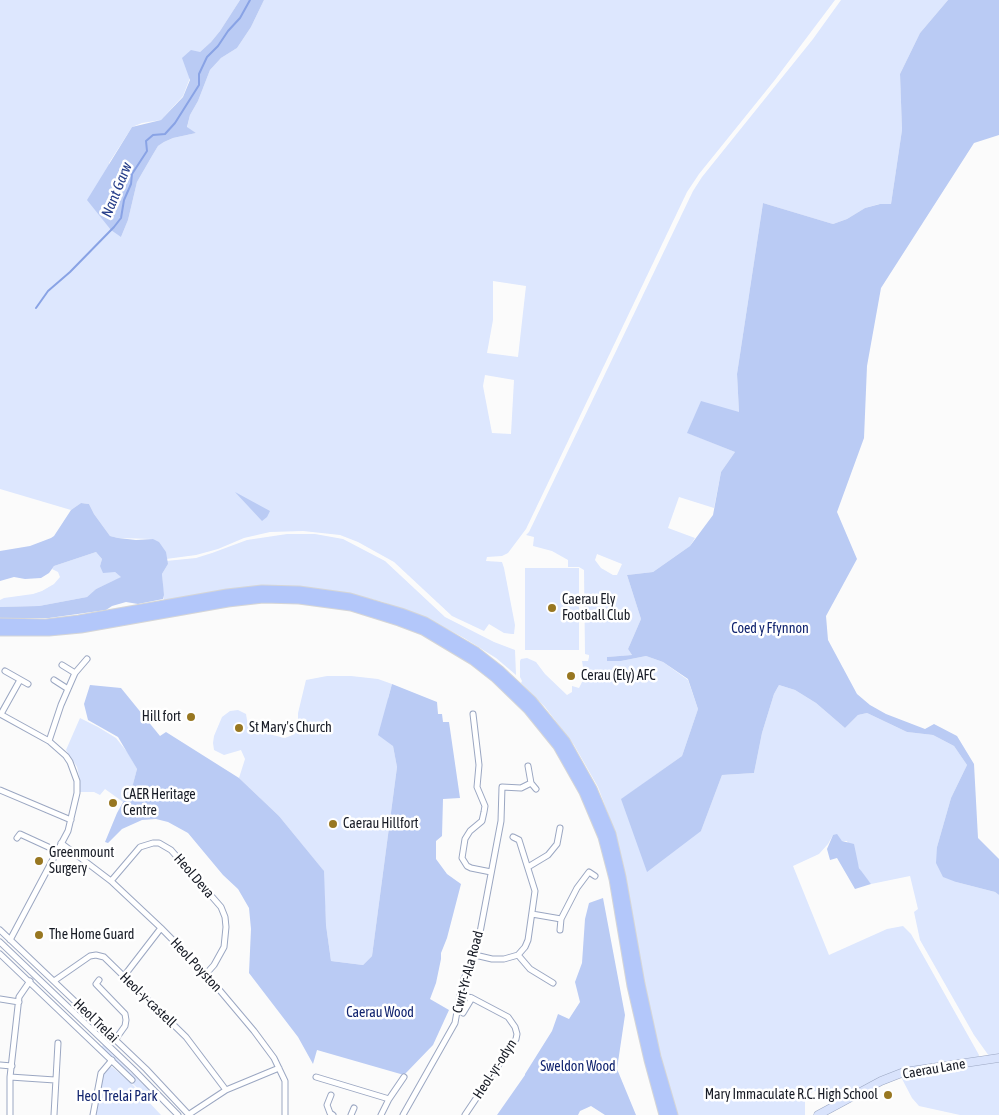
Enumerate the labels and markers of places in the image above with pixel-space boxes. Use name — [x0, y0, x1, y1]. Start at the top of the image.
place label: Caerau Ely Football Club — [562, 592, 630, 624]
marker: Caerau Ely Football Club — [546, 602, 558, 614]
place label: Cerau (Ely) AFC — [581, 668, 655, 684]
marker: Cerau (Ely) AFC — [565, 670, 577, 682]
place label: Hill fort — [142, 709, 181, 725]
marker: Hill fort — [185, 711, 197, 723]
place label: St Mary's Church — [249, 720, 332, 736]
marker: St Mary's Church — [233, 722, 245, 734]
place label: CAER Heritage Centre — [123, 787, 196, 820]
marker: CAER Heritage Centre — [107, 797, 119, 809]
place label: Caerau Hillfort — [343, 816, 418, 832]
marker: Caerau Hillfort — [327, 818, 339, 830]
place label: Greenmount Surgery — [49, 845, 114, 878]
marker: Greenmount Surgery — [33, 855, 45, 867]
place label: The Home Guard — [49, 927, 134, 943]
marker: The Home Guard — [33, 929, 45, 941]
place label: Mary Immaculate R.C. High School — [705, 1087, 878, 1103]
marker: Mary Immaculate R.C. High School — [882, 1089, 894, 1101]

